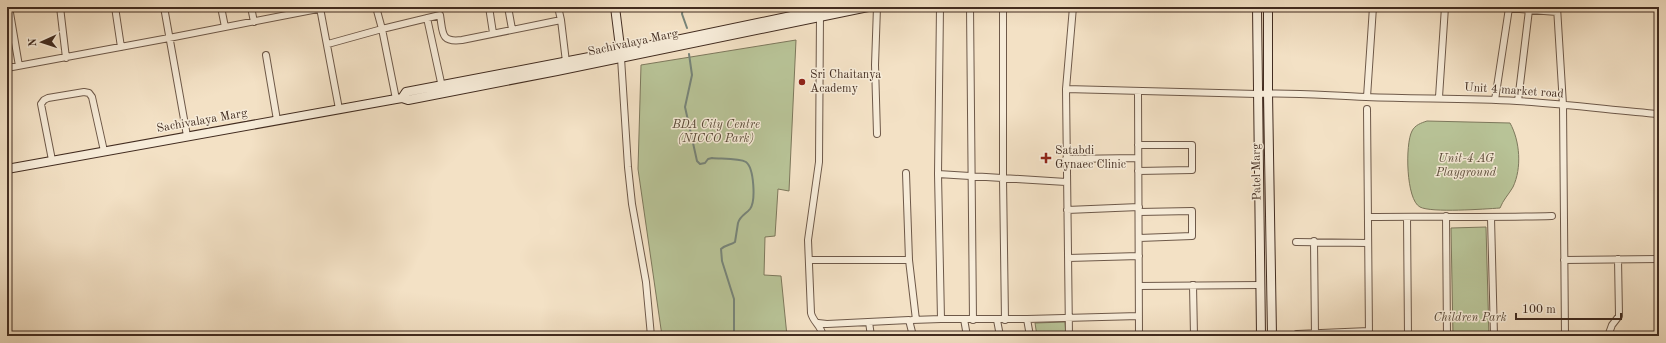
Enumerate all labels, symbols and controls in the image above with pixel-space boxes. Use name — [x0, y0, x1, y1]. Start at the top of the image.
north arrow — [22, 22, 62, 62]
street label: Sachivalaya Marg — [587, 27, 680, 58]
text: N — [28, 37, 39, 47]
place label: Sri Chaitanya Academy — [810, 69, 881, 95]
marker: Sri Chaitanya Academy — [797, 77, 807, 87]
street label: Unit 4 market road — [1464, 82, 1564, 100]
street label: Sachivalaya Marg — [156, 107, 249, 135]
park label: BDA City Centre (NICCO Park) — [671, 119, 760, 145]
street label: Patel Marg — [1250, 143, 1263, 201]
place label: Satabdi Gynaec Clinic — [1055, 145, 1126, 171]
marker: Satabdi Gynaec Clinic — [1040, 152, 1052, 164]
park label: Unit-4 AG Playground — [1435, 153, 1497, 179]
scale bar — [1516, 295, 1621, 321]
text: 100 m — [1522, 304, 1556, 316]
park label: Children Park — [1433, 312, 1507, 324]

